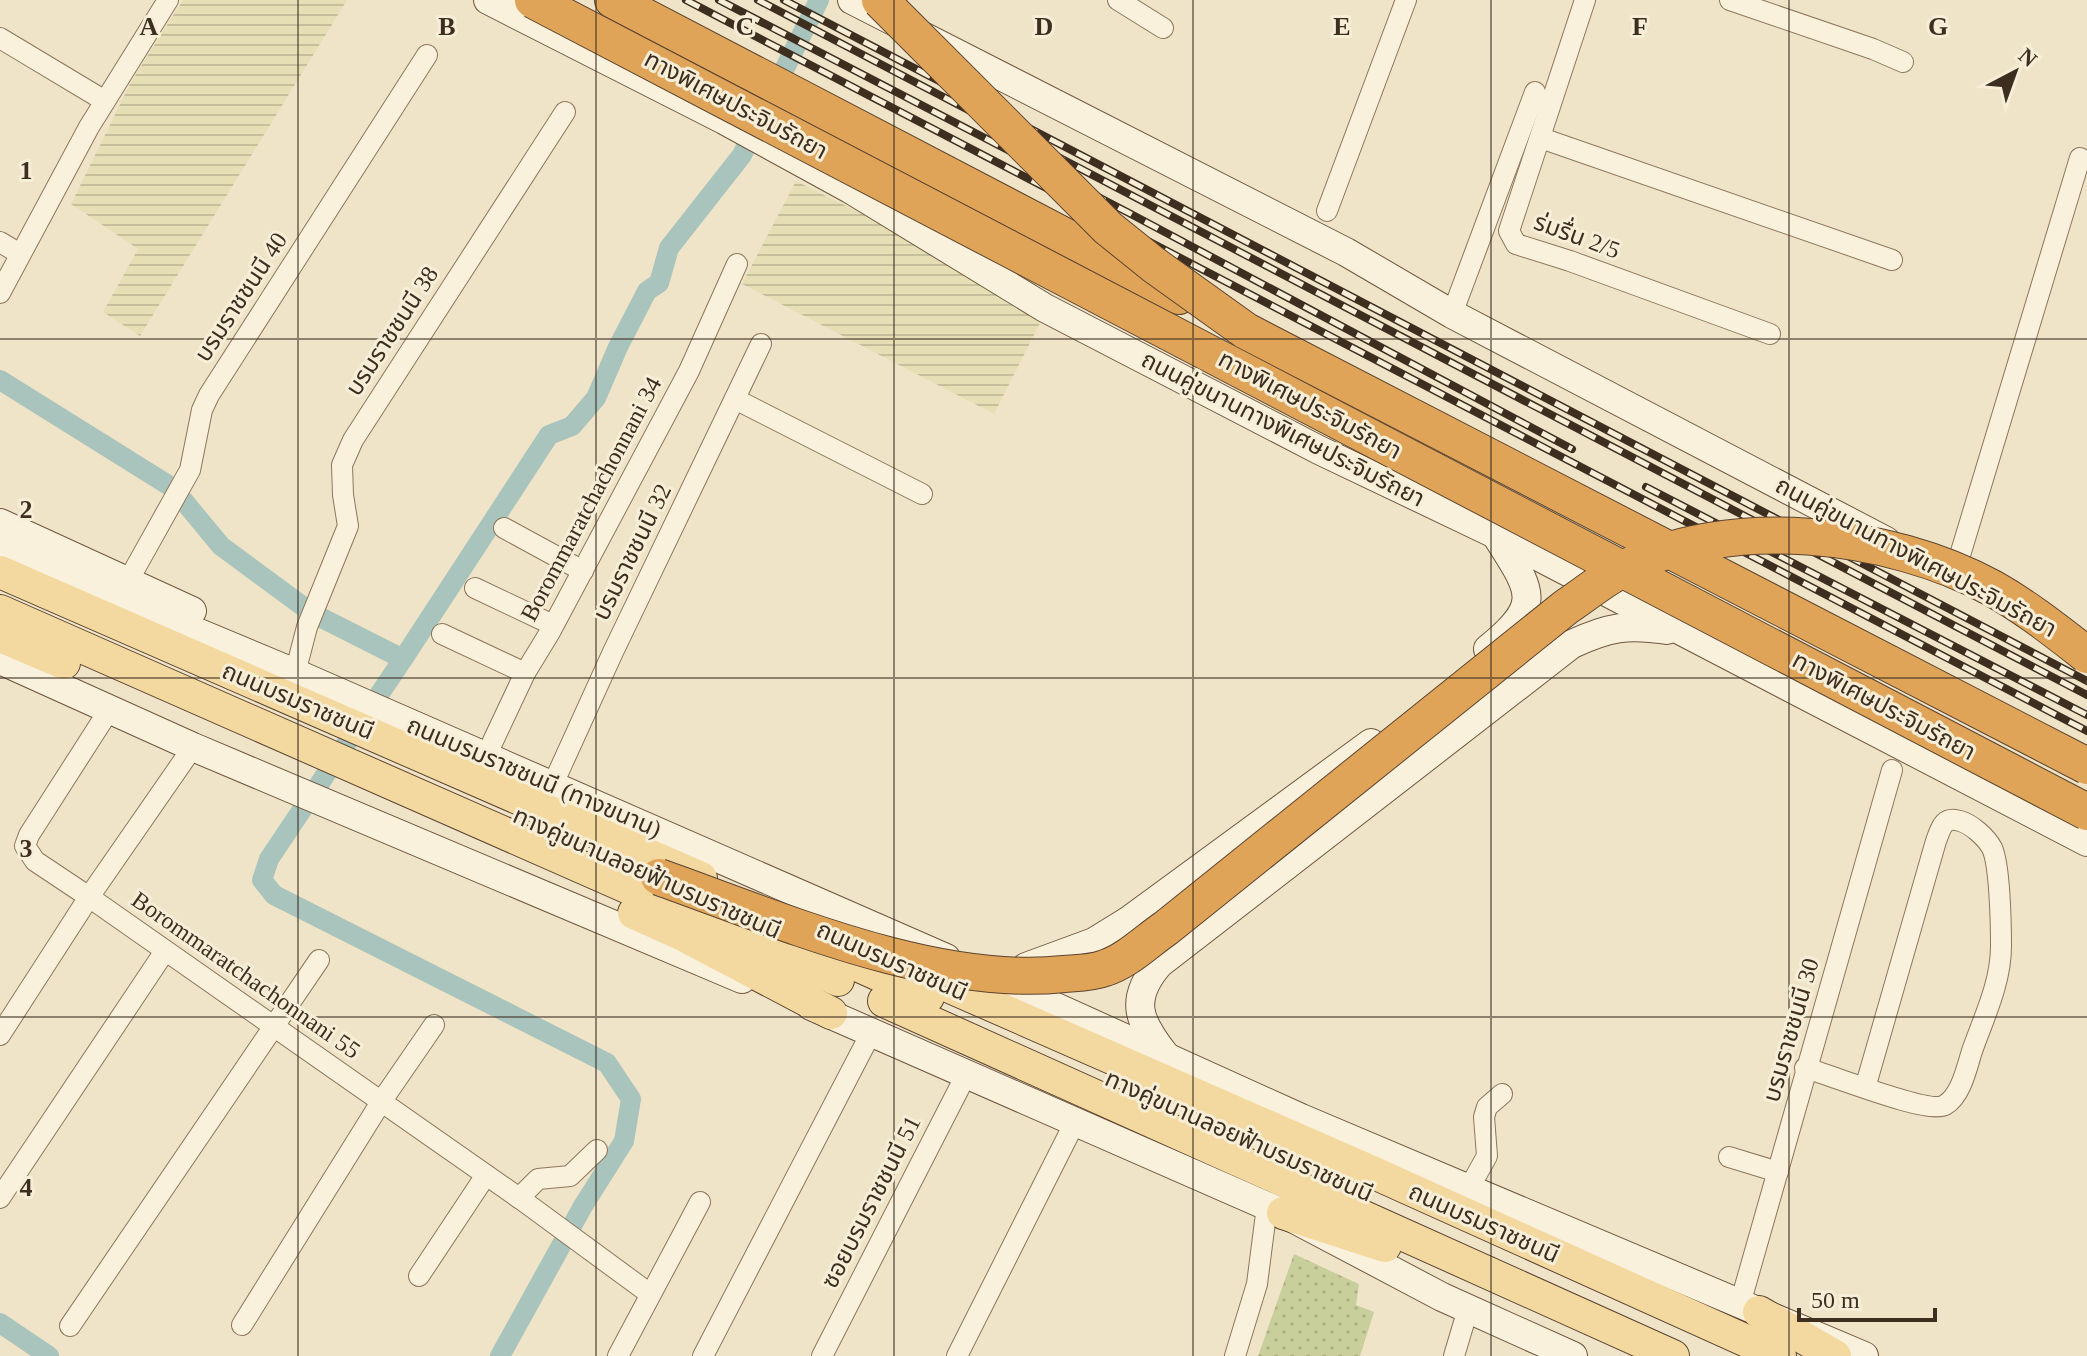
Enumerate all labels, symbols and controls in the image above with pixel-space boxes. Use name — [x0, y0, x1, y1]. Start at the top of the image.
text: A — [140, 12, 159, 41]
text: B — [438, 12, 456, 41]
text: C — [736, 12, 754, 41]
text: D — [1035, 12, 1053, 41]
text: E — [1333, 12, 1351, 41]
text: F — [1632, 12, 1648, 41]
text: G — [1928, 12, 1948, 41]
north arrow — [1975, 32, 2055, 112]
text: N — [2014, 43, 2042, 72]
street label: ทางพิเศษประจิมรัถยา — [640, 46, 832, 164]
text: 1 — [20, 156, 33, 185]
street label: ร่มรื่น 2/5 — [1530, 205, 1625, 264]
street label: บรมราชชนนี 40 — [190, 228, 292, 366]
street label: บรมราชชนนี 38 — [341, 262, 443, 400]
street label: ถนนคู่ขนานทางพิเศษประจิมรัถยา — [1136, 345, 1429, 514]
street label: ทางพิเศษประจิมรัถยา — [1214, 346, 1406, 464]
street label: Borommaratchachonnani 34 — [516, 373, 666, 625]
street label: ถนนคู่ขนานทางพิเศษประจิมรัถยา — [1770, 471, 2061, 644]
street label: บรมราชชนนี 32 — [588, 480, 676, 624]
text: 2 — [20, 495, 33, 524]
street label: ทางพิเศษประจิมรัถยา — [1788, 647, 1980, 765]
street label: ถนนบรมราชชนนี — [218, 657, 378, 745]
street label: ถนนบรมราชชนนี (ทางขนาน) — [403, 712, 665, 842]
street label: ทางคู่ขนานลอยฟ้าบรมราชชนนี — [508, 801, 785, 946]
text: 3 — [20, 834, 33, 863]
street label: Borommaratchachonnani 55 — [127, 886, 365, 1064]
street label: ถนนบรมราชชนนี — [813, 916, 971, 1006]
street label: บรมราชชนนี 30 — [1758, 955, 1824, 1105]
street label: ทางคู่ขนานลอยฟ้าบรมราชชนนี — [1100, 1064, 1377, 1209]
street label: ซอยบรมราชชนนี 51 — [816, 1112, 926, 1292]
text: 4 — [20, 1173, 33, 1202]
street label: ถนนบรมราชชนนี — [1405, 1178, 1563, 1268]
scale bar — [1799, 1272, 1935, 1322]
text: 50 m — [1811, 1287, 1860, 1313]

